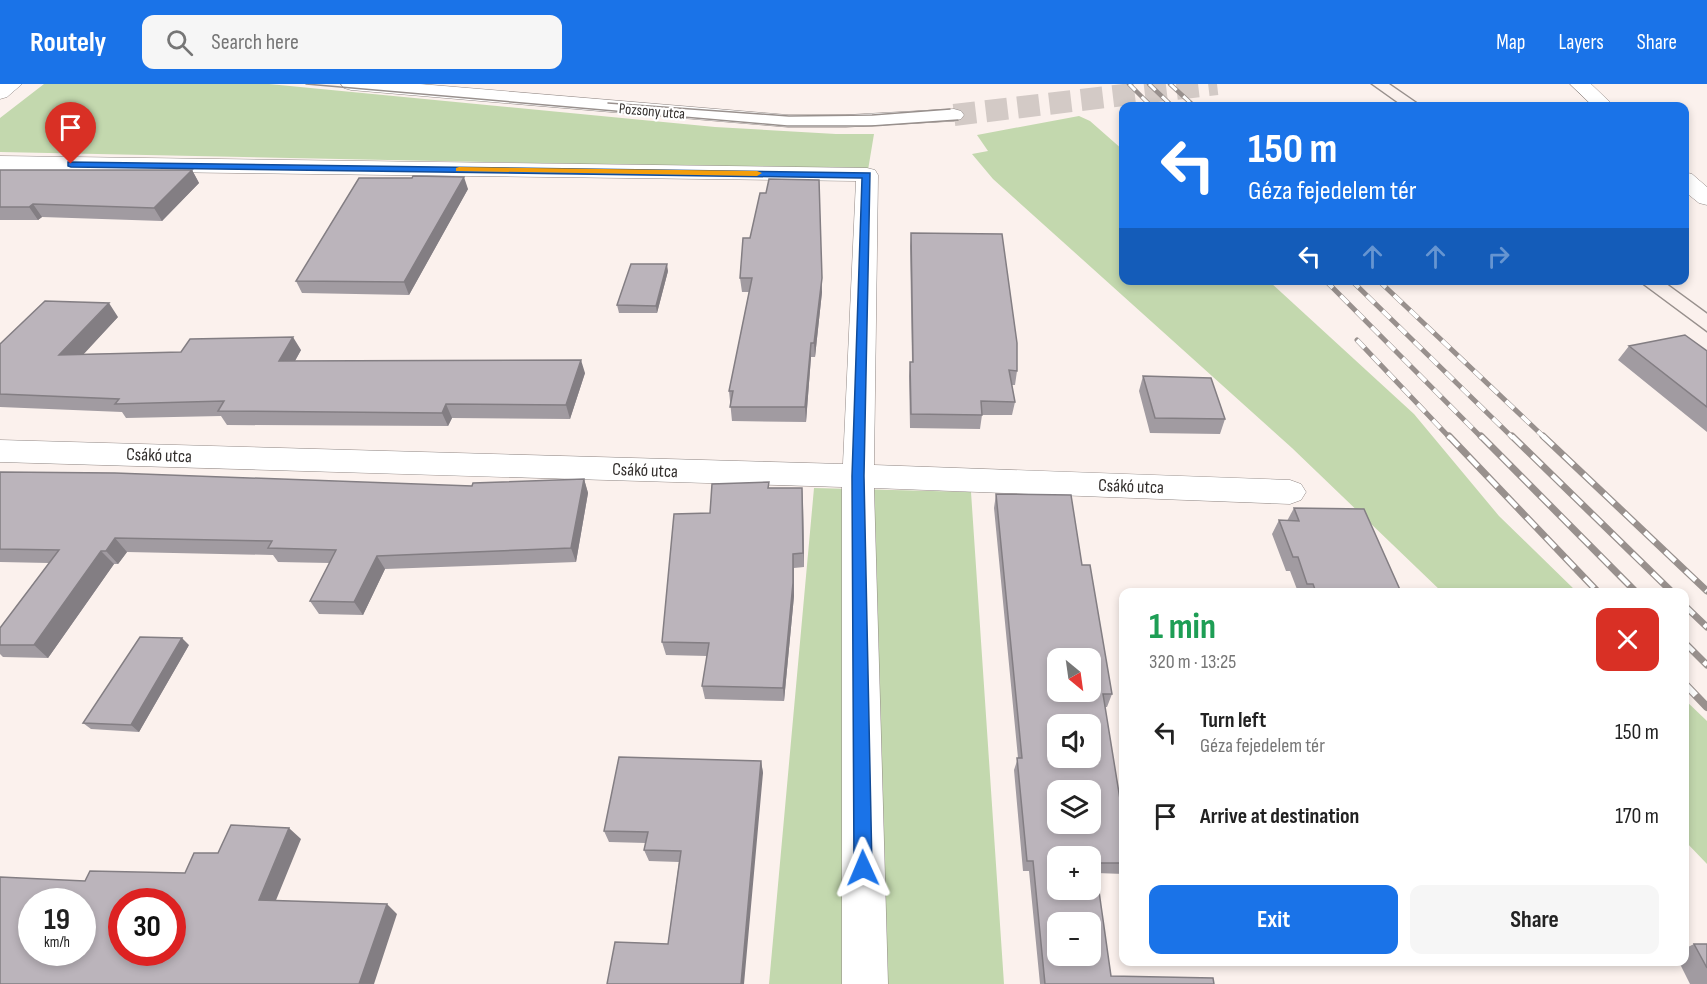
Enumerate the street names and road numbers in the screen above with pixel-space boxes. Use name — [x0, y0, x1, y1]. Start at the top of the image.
street label: Pozsony utca — [618, 99, 686, 124]
street label: Csákó utca — [126, 444, 192, 467]
street label: Csákó utca — [612, 459, 678, 482]
street label: Csákó utca — [1098, 475, 1164, 498]

